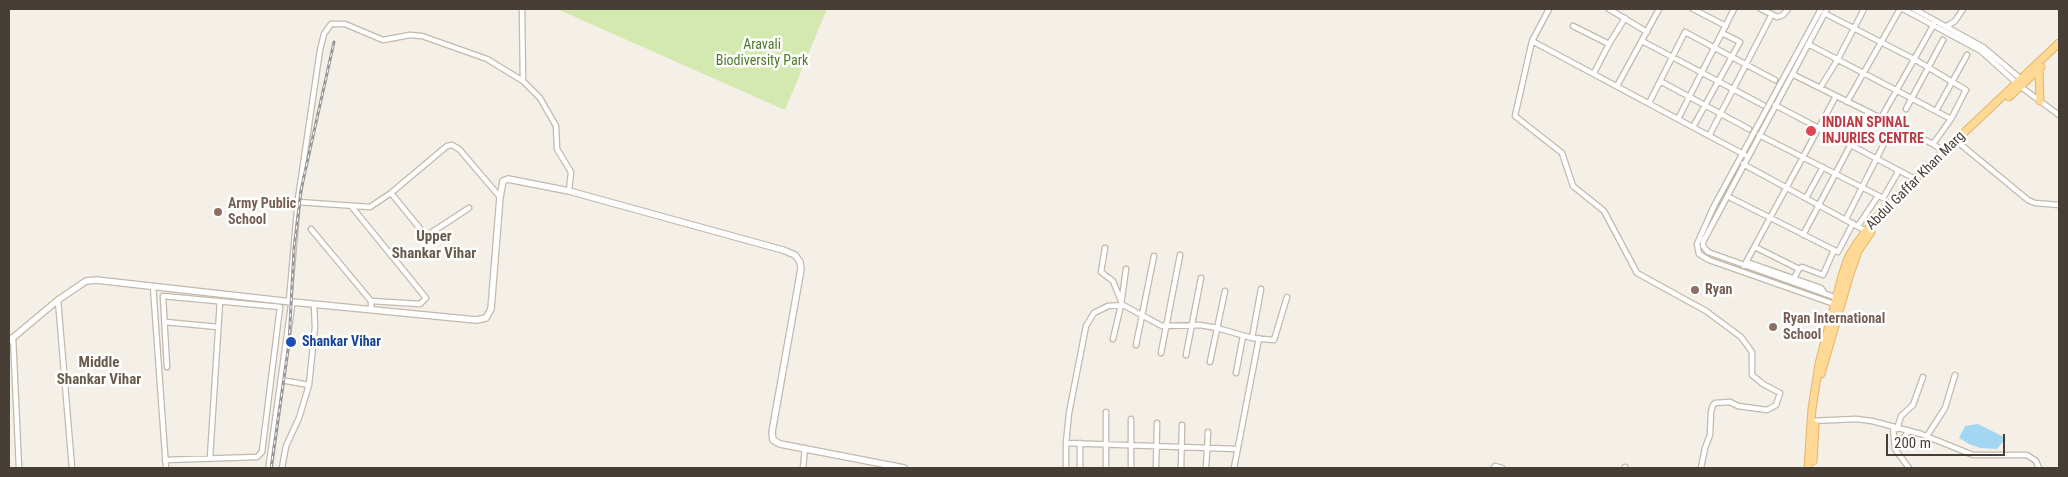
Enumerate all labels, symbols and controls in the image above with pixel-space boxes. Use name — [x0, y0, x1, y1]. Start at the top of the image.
park label: Aravali Biodiversity Park — [716, 37, 808, 70]
place label: INDIAN SPINAL INJURIES CENTRE — [1822, 115, 1924, 148]
marker: INDIAN SPINAL INJURIES CENTRE — [1804, 124, 1818, 138]
street label: Abdul Gaffar Khan Marg — [1863, 128, 1969, 234]
place label: Army Public School — [228, 196, 296, 228]
marker: Army Public School — [212, 206, 224, 218]
district label: Upper Shankar Vihar — [392, 228, 476, 263]
place label: Ryan — [1705, 282, 1732, 298]
marker: Ryan — [1689, 284, 1701, 296]
place label: Ryan International School — [1783, 311, 1885, 344]
marker: Ryan International School — [1767, 321, 1779, 333]
place label: Shankar Vihar — [302, 334, 381, 350]
marker: Shankar Vihar — [284, 335, 298, 349]
district label: Middle Shankar Vihar — [57, 354, 141, 389]
scale bar — [1888, 424, 2007, 456]
text: 200 m — [1894, 434, 1931, 452]

